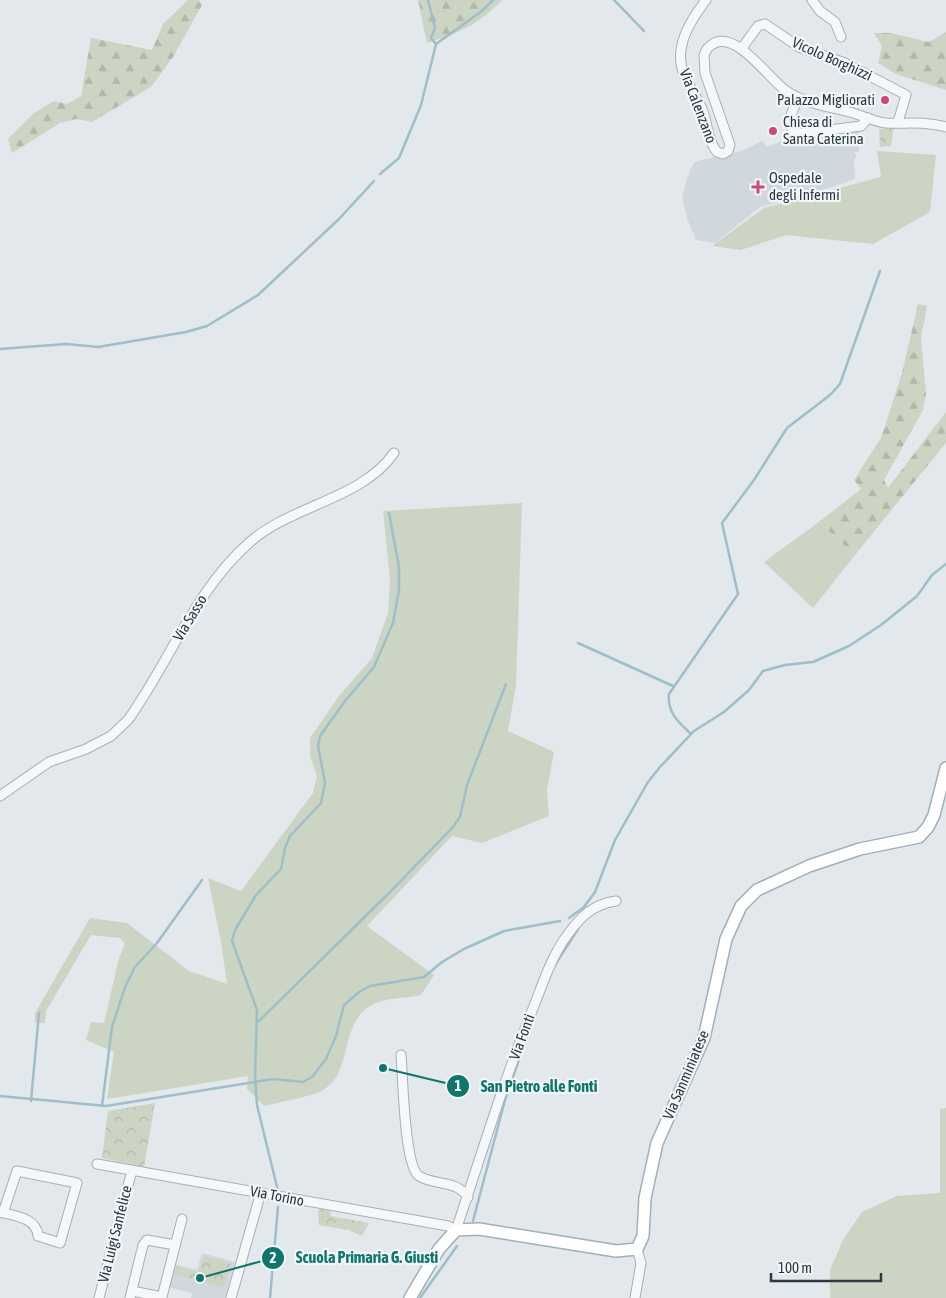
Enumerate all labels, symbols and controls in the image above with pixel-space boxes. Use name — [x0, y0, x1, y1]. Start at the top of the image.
street label: Vicolo Borghizzi — [790, 33, 875, 84]
street label: Via Calenzano — [677, 66, 720, 145]
place label: Palazzo Migliorati — [777, 91, 875, 108]
marker: Palazzo Migliorati — [879, 94, 891, 106]
place label: Chiesa di Santa Caterina — [783, 113, 864, 147]
marker: Chiesa di Santa Caterina — [767, 125, 779, 137]
place label: Ospedale degli Infermi — [769, 169, 840, 203]
marker: Ospedale degli Infermi — [751, 180, 765, 194]
street label: Via Sasso — [169, 592, 210, 644]
street label: Via Fonti — [505, 1012, 538, 1062]
street label: Via Sanminiatese — [659, 1027, 712, 1122]
callout: San Pietro alle Fonti — [445, 1071, 607, 1102]
text: 1 — [454, 1077, 462, 1094]
text: San Pietro alle Fonti — [481, 1077, 598, 1095]
street label: Via Torino — [249, 1182, 306, 1209]
street label: Via Luigi Sanfelice — [94, 1183, 135, 1284]
callout: Scuola Primaria G. Giusti — [261, 1242, 448, 1273]
text: Scuola Primaria G. Giusti — [296, 1248, 438, 1266]
text: 2 — [269, 1249, 277, 1266]
scale bar — [771, 1250, 881, 1282]
text: 100 m — [778, 1259, 812, 1276]

